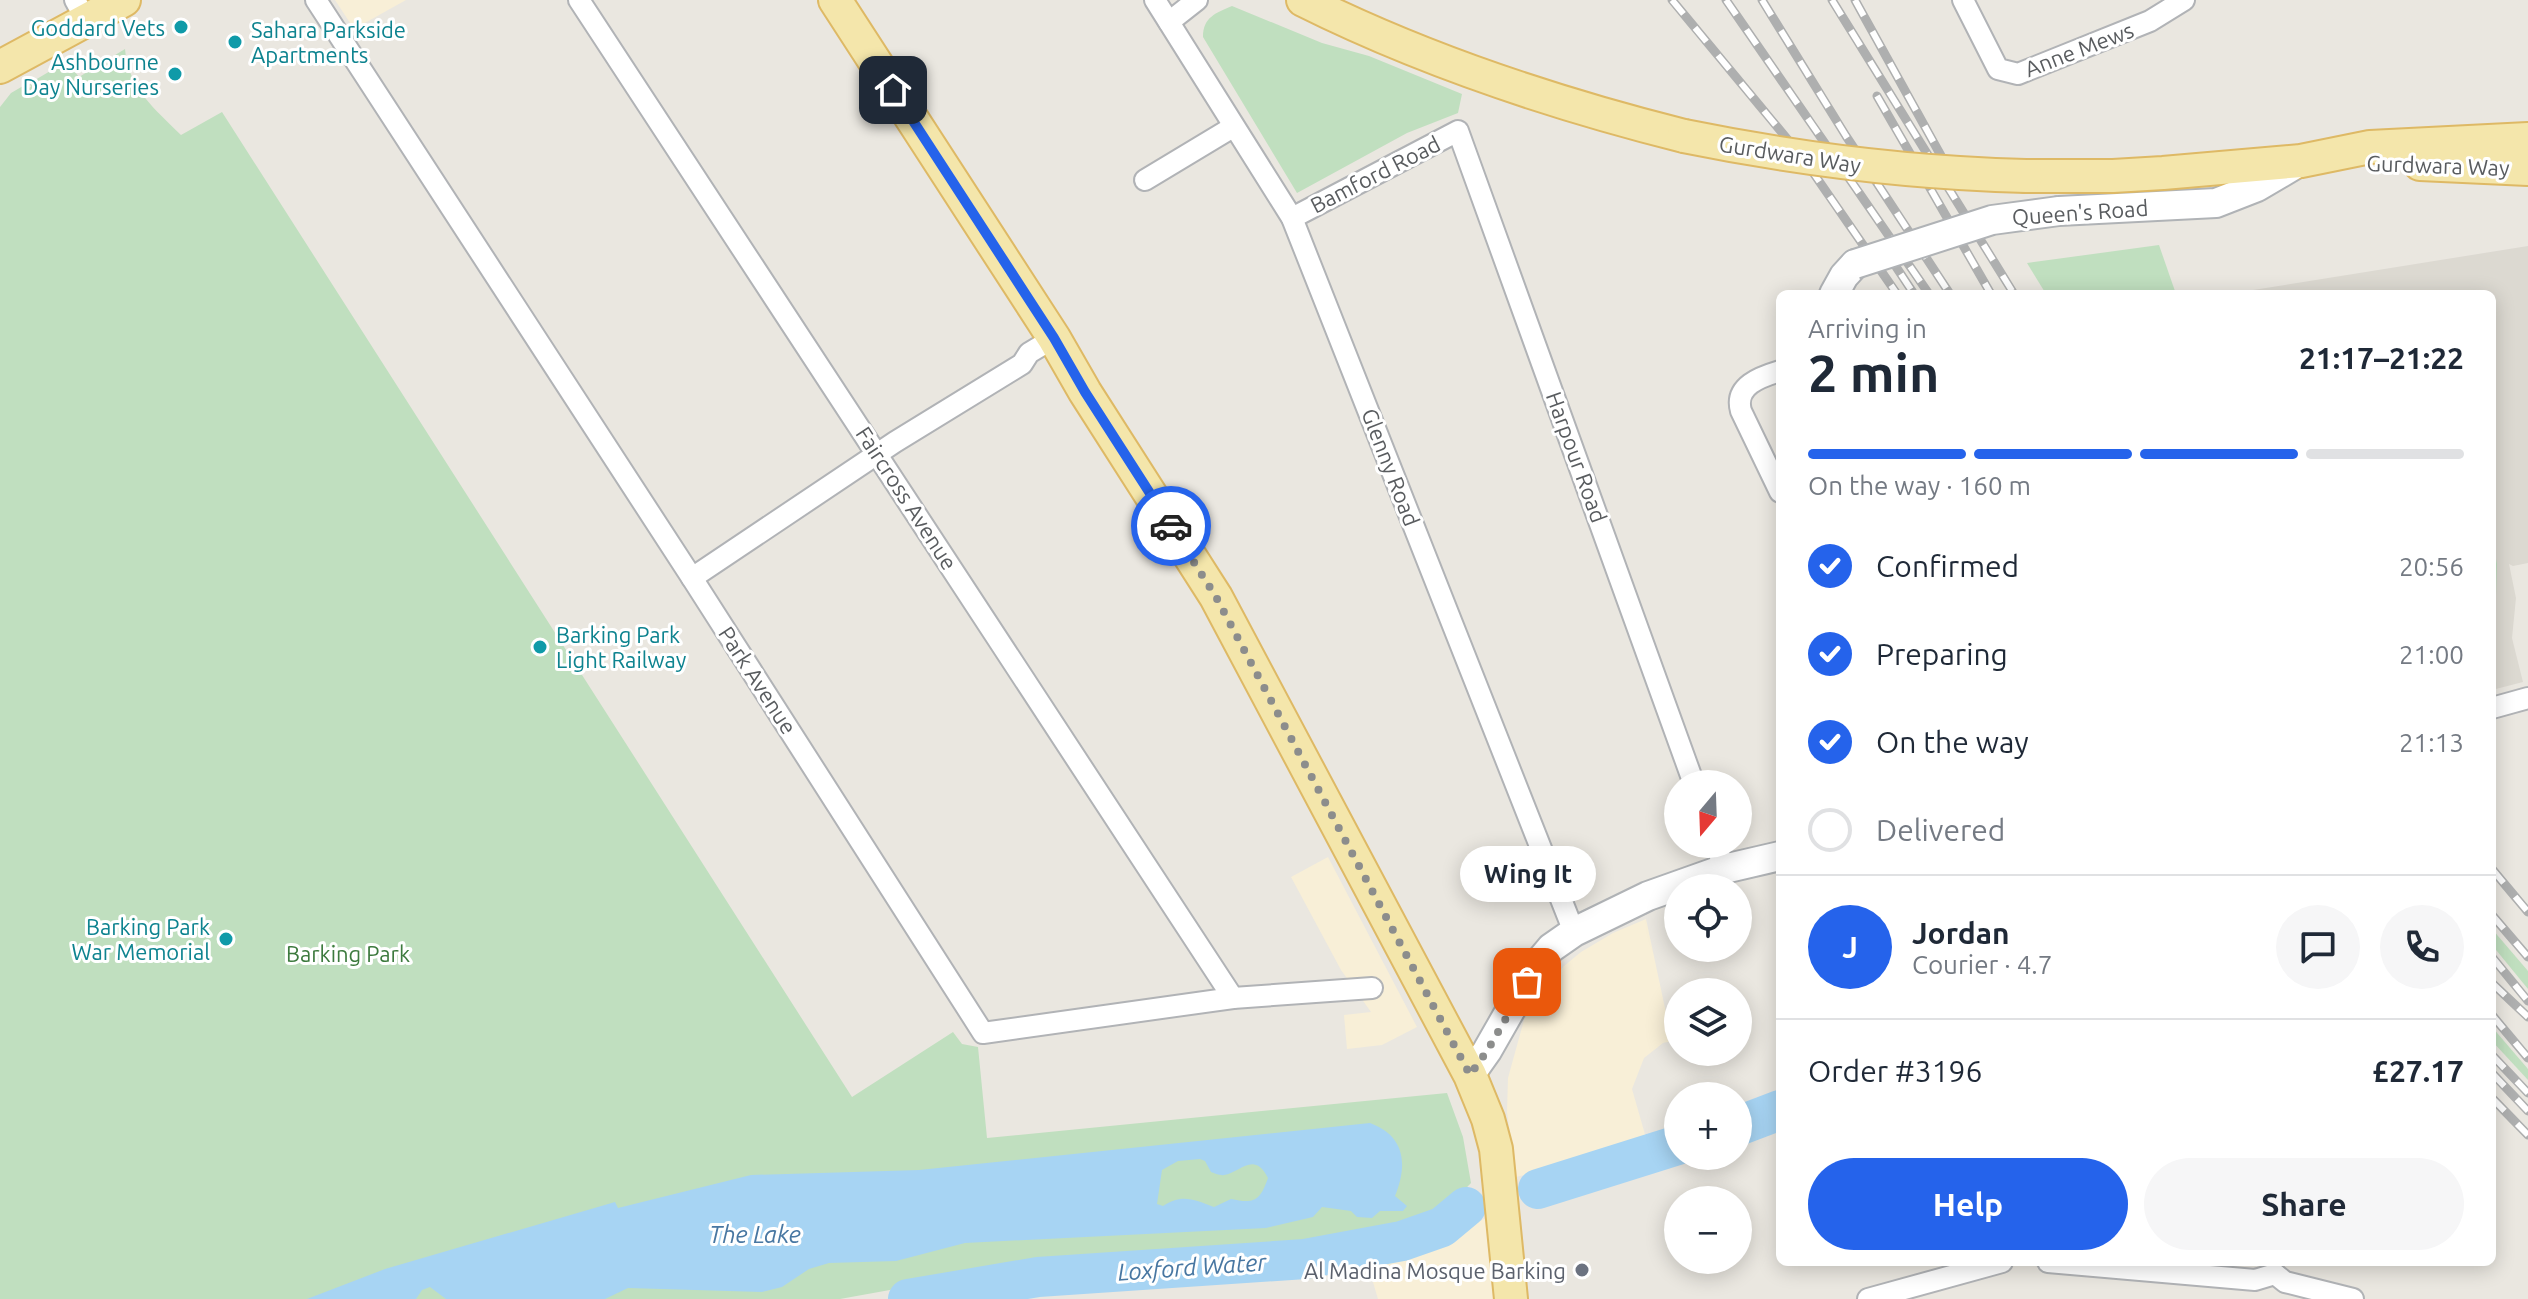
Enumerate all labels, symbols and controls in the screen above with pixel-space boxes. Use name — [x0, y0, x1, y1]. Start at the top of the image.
place label: Goddard Vets — [31, 15, 165, 40]
place label: Sahara Parkside Apartments — [251, 17, 406, 67]
street label: Anne Mews — [2021, 17, 2137, 81]
marker: Goddard Vets — [172, 18, 190, 36]
marker: Sahara Parkside Apartments — [226, 33, 244, 51]
place label: Ashbourne Day Nurseries — [23, 49, 159, 99]
pin — [859, 56, 927, 124]
marker: Ashbourne Day Nurseries — [166, 65, 184, 83]
icon: home — [871, 68, 915, 112]
street label: Gurdwara Way — [1717, 130, 1863, 178]
street label: Bamford Road — [1306, 131, 1444, 217]
street label: Gurdwara Way — [2366, 150, 2510, 180]
street label: Queen's Road — [2011, 195, 2149, 229]
text: Arriving in — [1808, 314, 1927, 343]
text: 21:17–21:22 — [2299, 341, 2464, 375]
text: 2 min — [1808, 344, 1939, 402]
street label: Harpour Road — [1542, 388, 1612, 526]
street label: Glenny Road — [1357, 405, 1425, 529]
street label: Faircross Avenue — [851, 422, 963, 574]
text: On the way · 160 m — [1808, 471, 2031, 500]
courier — [1131, 486, 1211, 566]
icon: car — [1149, 504, 1193, 548]
icon: check — [1808, 544, 1852, 588]
text: Confirmed — [1876, 549, 2019, 583]
text: 20:56 — [2399, 552, 2464, 581]
place label: Barking Park Light Railway — [556, 622, 687, 672]
street label: Park Avenue — [714, 622, 802, 738]
icon: check — [1808, 632, 1852, 676]
text: Preparing — [1876, 637, 2008, 671]
marker: Barking Park Light Railway — [531, 638, 549, 656]
text: 21:00 — [2399, 640, 2464, 669]
icon: check — [1808, 720, 1852, 764]
text: On the way — [1876, 725, 2029, 759]
text: 21:13 — [2399, 728, 2464, 757]
north arrow — [1664, 770, 1752, 858]
map controls — [1664, 770, 1752, 1274]
text: Delivered — [1876, 813, 2005, 847]
callout: Wing It — [1459, 846, 1595, 902]
text: Wing It — [1484, 859, 1572, 888]
button: locate — [1664, 874, 1752, 962]
button: chat — [2276, 905, 2360, 989]
button: phone — [2380, 905, 2464, 989]
place label: Barking Park War Memorial — [72, 914, 210, 964]
text: Jordan — [1912, 916, 2010, 950]
marker: Barking Park War Memorial — [217, 930, 235, 948]
text: J — [1842, 930, 1858, 964]
park label: Barking Park — [286, 941, 410, 966]
pin — [1493, 948, 1561, 1016]
text: Courier · 4.7 — [1912, 950, 2052, 979]
icon: bag — [1505, 960, 1549, 1004]
button: layers — [1664, 978, 1752, 1066]
text: Order #3196 — [1808, 1054, 1982, 1088]
text: £27.17 — [2372, 1054, 2464, 1088]
button: + — [1664, 1082, 1752, 1170]
button: Help — [1808, 1158, 2128, 1250]
button: Share — [2144, 1158, 2464, 1250]
button: − — [1664, 1186, 1752, 1274]
water label: The Lake — [709, 1221, 801, 1248]
water label: Loxford Water — [1117, 1248, 1268, 1286]
place label: Al Madina Mosque Barking — [1304, 1258, 1566, 1283]
marker: Al Madina Mosque Barking — [1573, 1261, 1591, 1279]

